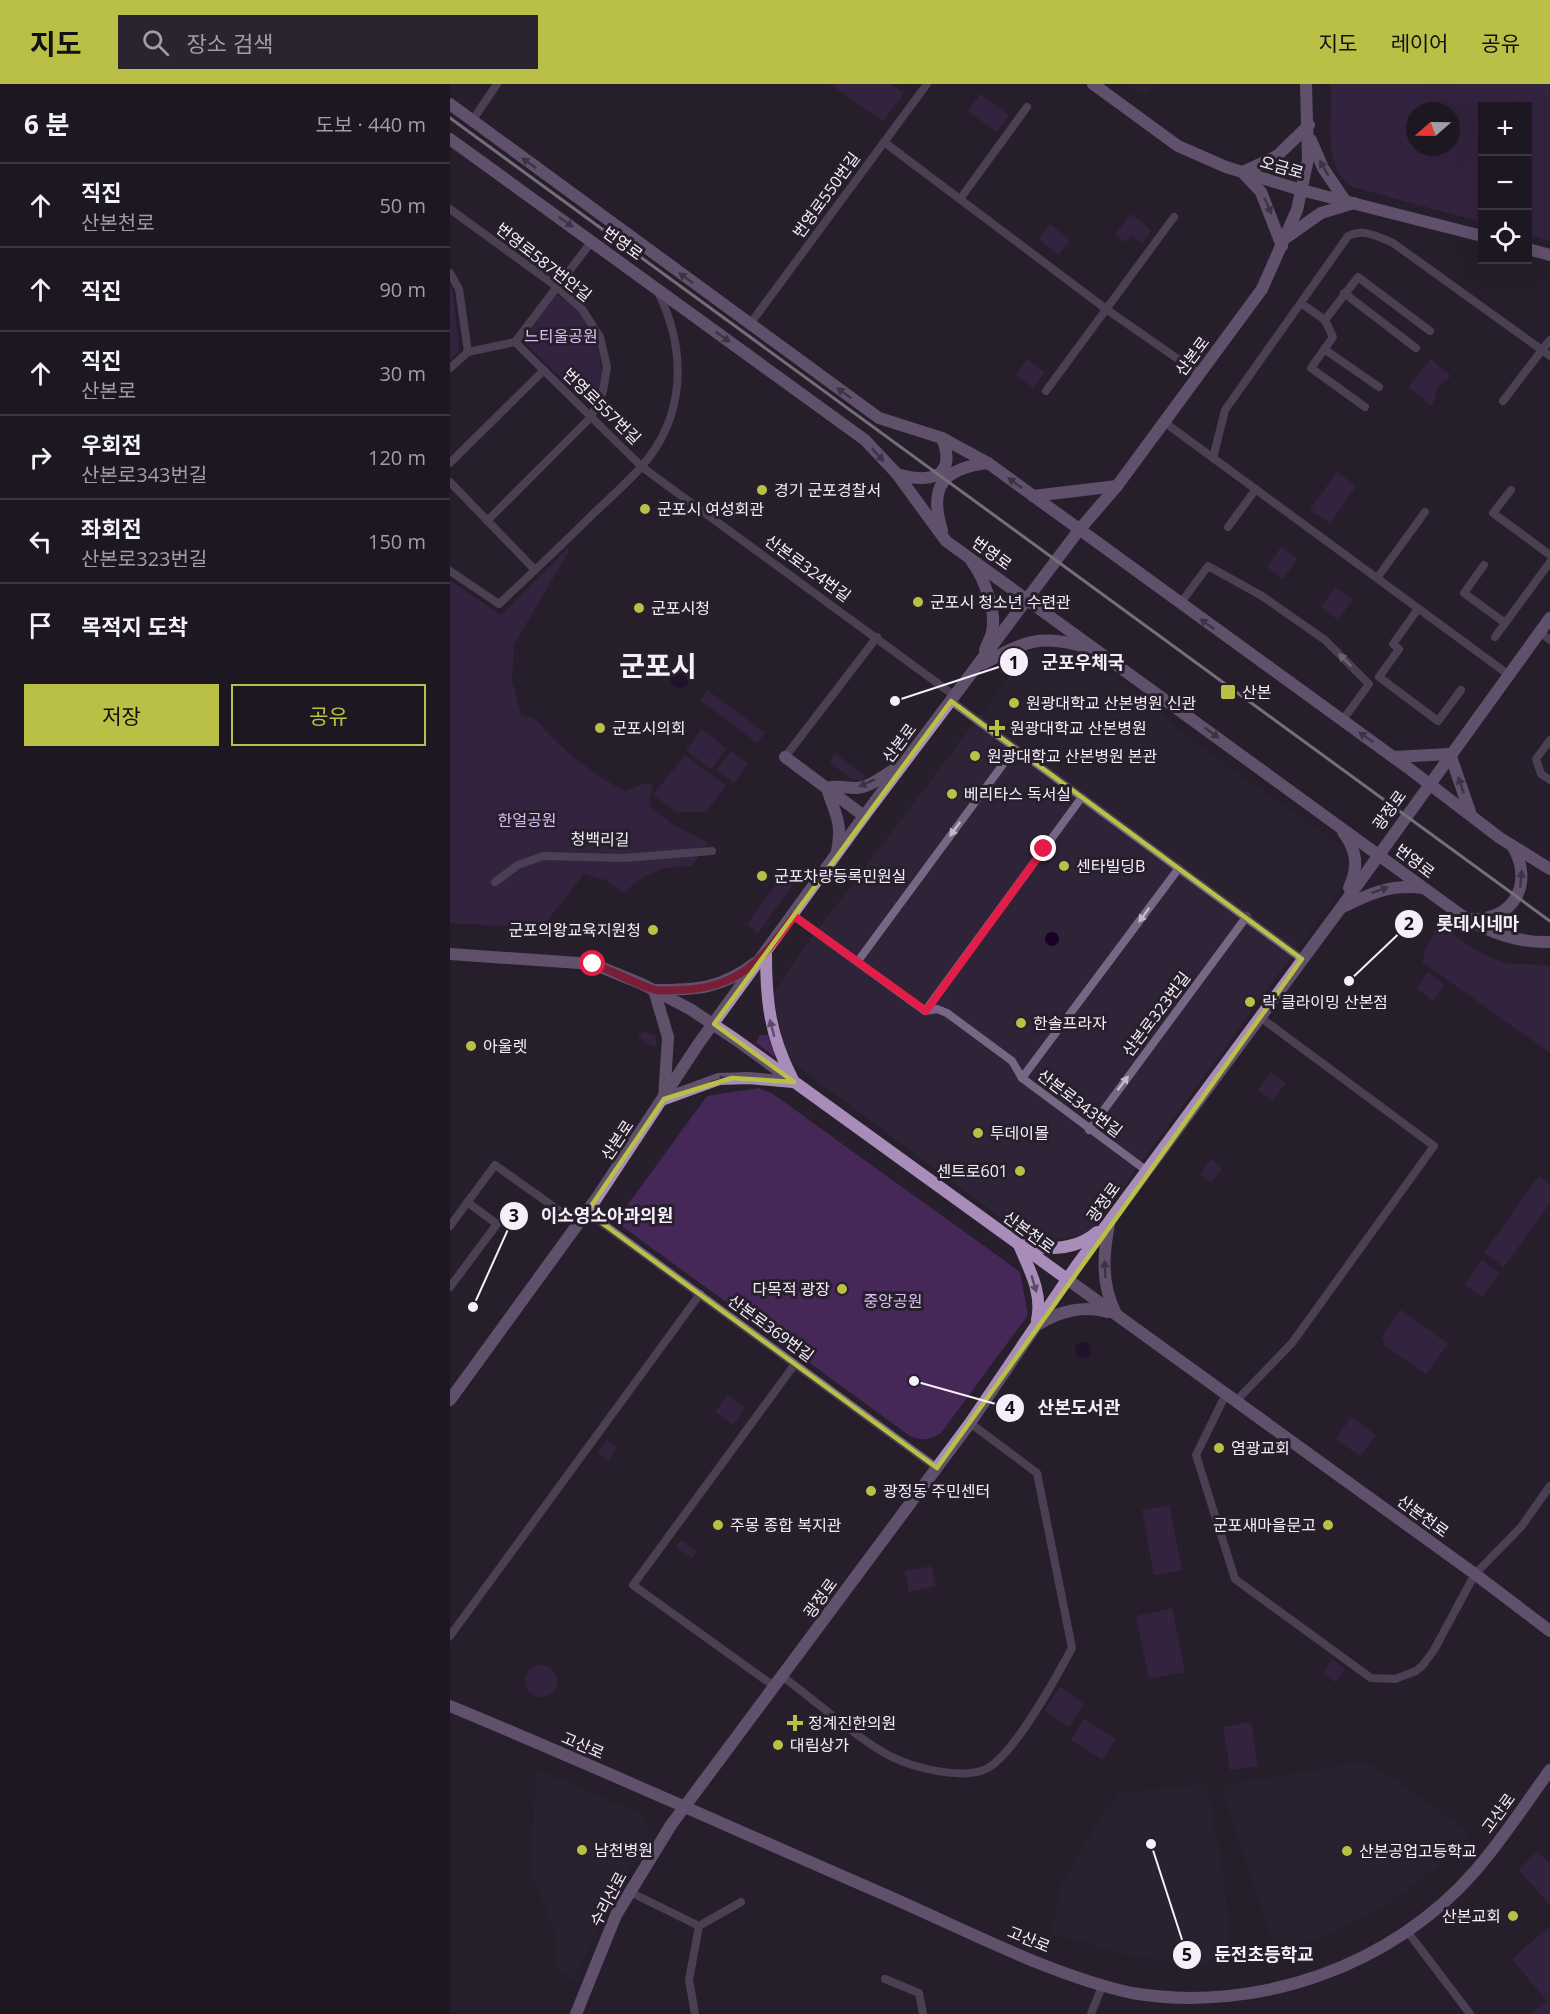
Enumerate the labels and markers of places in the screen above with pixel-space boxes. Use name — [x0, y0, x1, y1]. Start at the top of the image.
place label: 경기 군포경찰서 — [774, 479, 881, 501]
marker: 경기 군포경찰서 — [755, 483, 769, 497]
place label: 군포시 여성회관 — [657, 498, 764, 520]
marker: 군포시 여성회관 — [638, 502, 652, 516]
place label: 군포시 청소년 수련관 — [930, 591, 1071, 613]
marker: 군포시 청소년 수련관 — [911, 595, 925, 609]
place label: 군포시청 — [651, 597, 710, 619]
marker: 군포시청 — [632, 601, 646, 615]
callout: 군포우체국 — [999, 644, 1136, 680]
place label: 산본 — [1242, 681, 1271, 703]
marker: 산본 — [1219, 683, 1237, 701]
place label: 원광대학교 산본병원 신관 — [1026, 692, 1197, 714]
marker: 원광대학교 산본병원 신관 — [1007, 696, 1021, 710]
place label: 군포시의회 — [612, 717, 686, 739]
place label: 원광대학교 산본병원 — [1010, 717, 1147, 739]
marker: 원광대학교 산본병원 — [988, 719, 1006, 737]
marker: 군포시의회 — [593, 721, 607, 735]
place label: 원광대학교 산본병원 본관 — [987, 745, 1158, 767]
marker: 원광대학교 산본병원 본관 — [968, 749, 982, 763]
place label: 베리타스 독서실 — [964, 783, 1071, 805]
marker: 베리타스 독서실 — [945, 787, 959, 801]
place label: 센타빌딩B — [1076, 855, 1145, 877]
marker: 센타빌딩B — [1057, 859, 1071, 873]
place label: 군포차량등록민원실 — [774, 865, 906, 887]
marker: 군포차량등록민원실 — [755, 869, 769, 883]
callout: 롯데시네마 — [1394, 906, 1531, 942]
place label: 군포의왕교육지원청 — [509, 919, 641, 941]
marker: 군포의왕교육지원청 — [646, 923, 660, 937]
place label: 락 클라이밍 산본점 — [1262, 991, 1388, 1013]
marker: 락 클라이밍 산본점 — [1243, 995, 1257, 1009]
place label: 한솔프라자 — [1033, 1012, 1107, 1034]
marker: 한솔프라자 — [1014, 1016, 1028, 1030]
place label: 아울렛 — [483, 1035, 527, 1057]
marker: 아울렛 — [464, 1039, 478, 1053]
place label: 투데이몰 — [990, 1122, 1049, 1144]
marker: 투데이몰 — [971, 1126, 985, 1140]
place label: 센트로601 — [936, 1160, 1008, 1182]
marker: 센트로601 — [1013, 1164, 1027, 1178]
callout: 이소영소아과의원 — [499, 1198, 685, 1234]
place label: 다목적 광장 — [752, 1278, 830, 1300]
marker: 다목적 광장 — [835, 1282, 849, 1296]
callout: 산본도서관 — [995, 1390, 1132, 1426]
place label: 염광교회 — [1231, 1437, 1290, 1459]
marker: 염광교회 — [1212, 1441, 1226, 1455]
place label: 광정동 주민센터 — [883, 1480, 990, 1502]
marker: 광정동 주민센터 — [864, 1484, 878, 1498]
place label: 주몽 종합 복지관 — [730, 1514, 842, 1536]
place label: 군포새마을문고 — [1213, 1514, 1316, 1536]
marker: 주몽 종합 복지관 — [711, 1518, 725, 1532]
marker: 군포새마을문고 — [1321, 1518, 1335, 1532]
place label: 정계진한의원 — [808, 1712, 896, 1734]
marker: 정계진한의원 — [786, 1714, 804, 1732]
place label: 대림상가 — [790, 1734, 849, 1756]
marker: 대림상가 — [771, 1738, 785, 1752]
place label: 남천병원 — [594, 1839, 653, 1861]
place label: 산본공업고등학교 — [1359, 1840, 1477, 1862]
marker: 남천병원 — [575, 1843, 589, 1857]
marker: 산본공업고등학교 — [1340, 1844, 1354, 1858]
place label: 산본교회 — [1442, 1905, 1501, 1927]
marker: 산본교회 — [1506, 1909, 1520, 1923]
callout: 둔전초등학교 — [1172, 1937, 1326, 1973]

